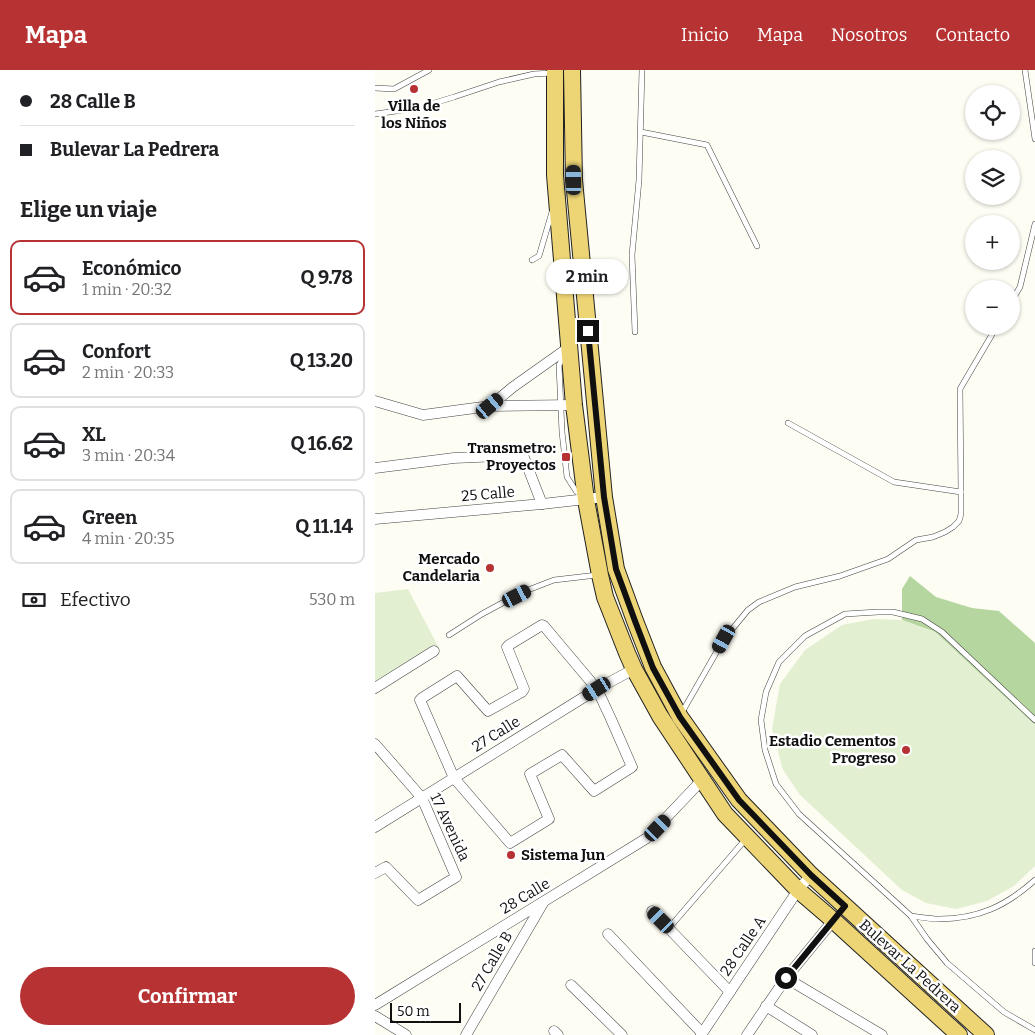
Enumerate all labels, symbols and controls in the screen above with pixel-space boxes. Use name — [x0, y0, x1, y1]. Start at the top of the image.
text: Mapa — [25, 21, 87, 49]
text: Inicio — [681, 24, 729, 46]
text: Mapa — [757, 24, 803, 46]
text: Nosotros — [831, 24, 907, 46]
text: Contacto — [935, 24, 1010, 46]
marker: Villa de los Niños — [408, 83, 420, 95]
map controls — [965, 85, 1020, 335]
button: locate — [965, 85, 1020, 140]
text: 28 Calle B — [50, 90, 136, 113]
place label: Villa de los Niños — [381, 97, 447, 132]
text: Bulevar La Pedrera — [50, 138, 219, 161]
button: layers — [965, 150, 1020, 205]
car — [566, 165, 581, 195]
text: Elige un viaje — [20, 196, 157, 223]
button: + — [965, 215, 1020, 270]
icon: car — [22, 255, 67, 300]
text: Económico — [82, 257, 182, 280]
callout: 2 min — [547, 258, 629, 294]
text: Q 9.78 — [301, 266, 353, 289]
text: 2 min — [566, 267, 608, 286]
text: 1 min · 20:32 — [82, 280, 172, 299]
button: − — [965, 280, 1020, 335]
route end — [577, 320, 599, 342]
icon: car — [22, 338, 67, 383]
text: Confort — [82, 340, 151, 363]
text: Q 13.20 — [290, 349, 353, 372]
text: 2 min · 20:33 — [82, 363, 174, 382]
car — [473, 391, 506, 421]
icon: car — [22, 421, 67, 466]
text: XL — [82, 423, 106, 446]
text: Q 16.62 — [290, 432, 353, 455]
place label: Transmetro: Proyectos — [467, 439, 556, 474]
text: 3 min · 20:34 — [82, 446, 175, 465]
marker: Transmetro: Proyectos — [560, 451, 572, 463]
street label: 25 Calle — [461, 483, 515, 505]
icon: car — [22, 504, 67, 549]
text: Green — [82, 506, 137, 529]
text: Q 11.14 — [295, 515, 353, 538]
text: 4 min · 20:35 — [82, 529, 174, 548]
place label: Mercado Candelaria — [402, 550, 481, 585]
marker: Mercado Candelaria — [484, 562, 496, 574]
car — [500, 583, 533, 609]
icon: cash — [20, 586, 48, 614]
text: Efectivo — [60, 588, 131, 611]
text: 530 m — [309, 590, 355, 609]
car — [710, 622, 737, 656]
car — [580, 675, 613, 703]
street label: 27 Calle — [469, 712, 523, 756]
place label: Estadio Cementos Progreso — [769, 732, 896, 767]
marker: Estadio Cementos Progreso — [900, 744, 912, 756]
street label: 17 Avenida — [426, 790, 474, 864]
car — [642, 812, 673, 844]
place label: Sistema Jun — [521, 846, 606, 864]
marker: Sistema Jun — [505, 849, 517, 861]
street label: 28 Calle — [497, 874, 553, 918]
car — [645, 904, 676, 936]
street label: 28 Calle A — [716, 912, 770, 979]
street label: Bulevar La Pedrera — [856, 916, 964, 1016]
street label: 27 Calle B — [468, 928, 516, 994]
button: Confirmar — [20, 967, 355, 1025]
route start — [775, 967, 797, 989]
scale bar — [390, 1000, 461, 1023]
text: 50 m — [397, 1003, 430, 1020]

